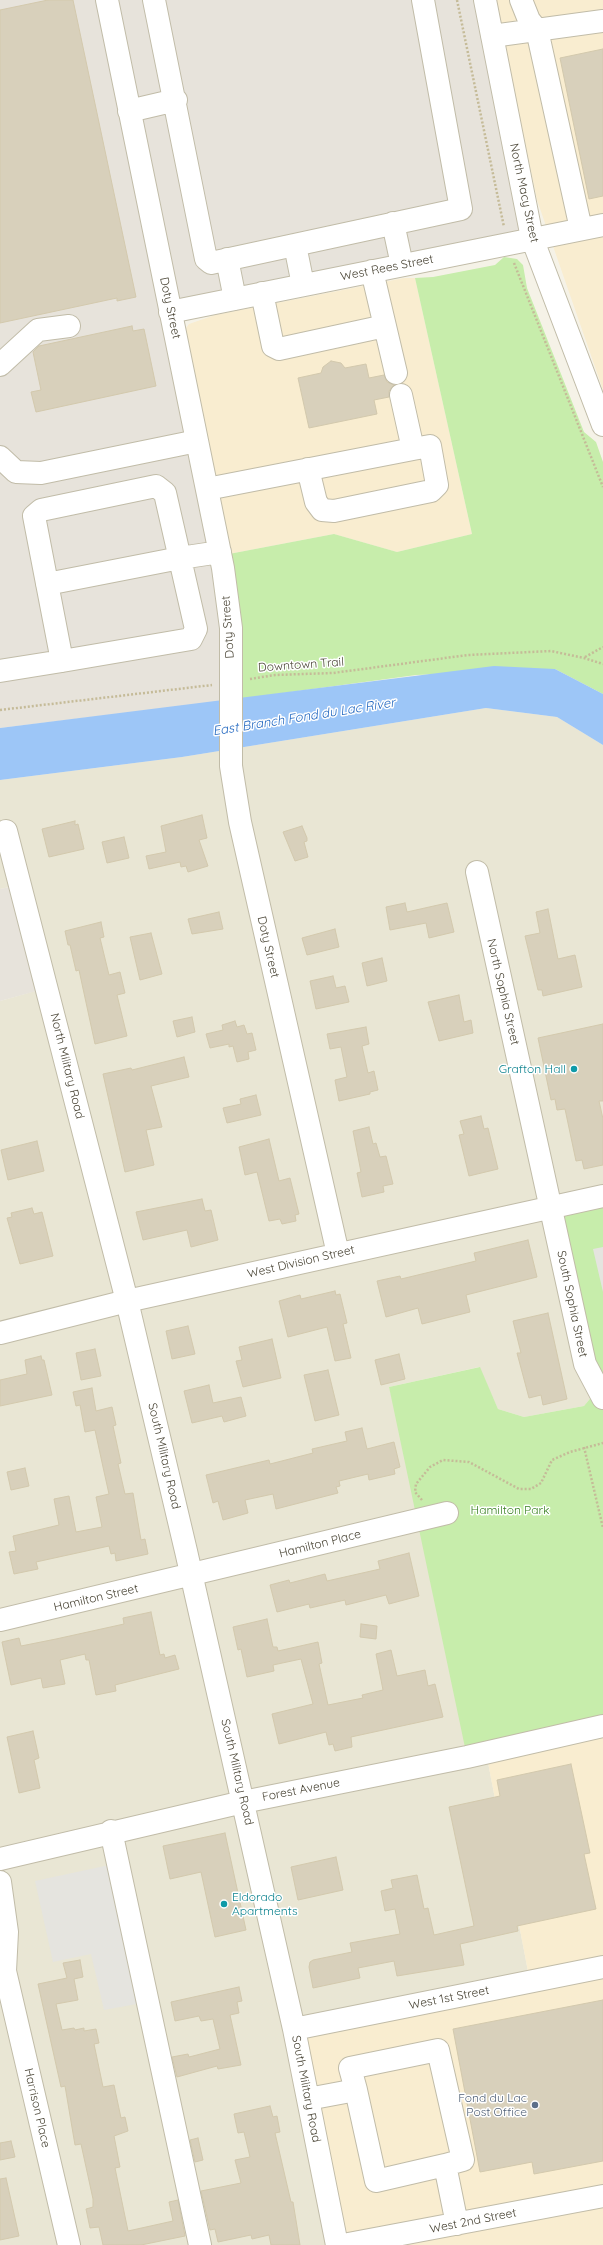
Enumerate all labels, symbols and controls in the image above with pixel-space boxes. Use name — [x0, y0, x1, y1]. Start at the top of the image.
street label: North Macy Street — [506, 142, 542, 244]
street label: West Rees Street — [339, 252, 435, 284]
street label: Doty Street — [156, 276, 184, 340]
street label: Doty Street — [219, 595, 237, 659]
street label: Downtown Trail — [258, 655, 344, 675]
water label: East Branch Fond du Lac River — [212, 695, 396, 739]
street label: Doty Street — [254, 915, 282, 979]
street label: North Sophia Street — [484, 937, 522, 1047]
street label: North Military Road — [47, 1012, 87, 1120]
place label: Grafton Hall — [499, 1062, 566, 1076]
marker: Grafton Hall — [569, 1064, 579, 1074]
street label: West Division Street — [246, 1243, 356, 1281]
street label: South Sophia Street — [554, 1249, 590, 1359]
street label: South Military Road — [145, 1401, 183, 1511]
park label: Hamilton Park — [470, 1503, 550, 1517]
street label: Hamilton Place — [278, 1527, 362, 1561]
street label: Hamilton Street — [52, 1581, 140, 1615]
street label: South Military Road — [218, 1717, 256, 1827]
street label: Forest Avenue — [261, 1775, 341, 1805]
place label: Eldorado Apartments — [232, 1890, 298, 1918]
marker: Eldorado Apartments — [219, 1899, 229, 1909]
street label: West 1st Street — [408, 1983, 490, 2013]
street label: South Military Road — [289, 2034, 323, 2144]
street label: Harrison Place — [21, 2067, 53, 2149]
place label: Fond du Lac Post Office — [458, 2091, 527, 2119]
marker: Fond du Lac Post Office — [530, 2100, 540, 2110]
street label: West 2nd Street — [428, 2206, 518, 2236]

